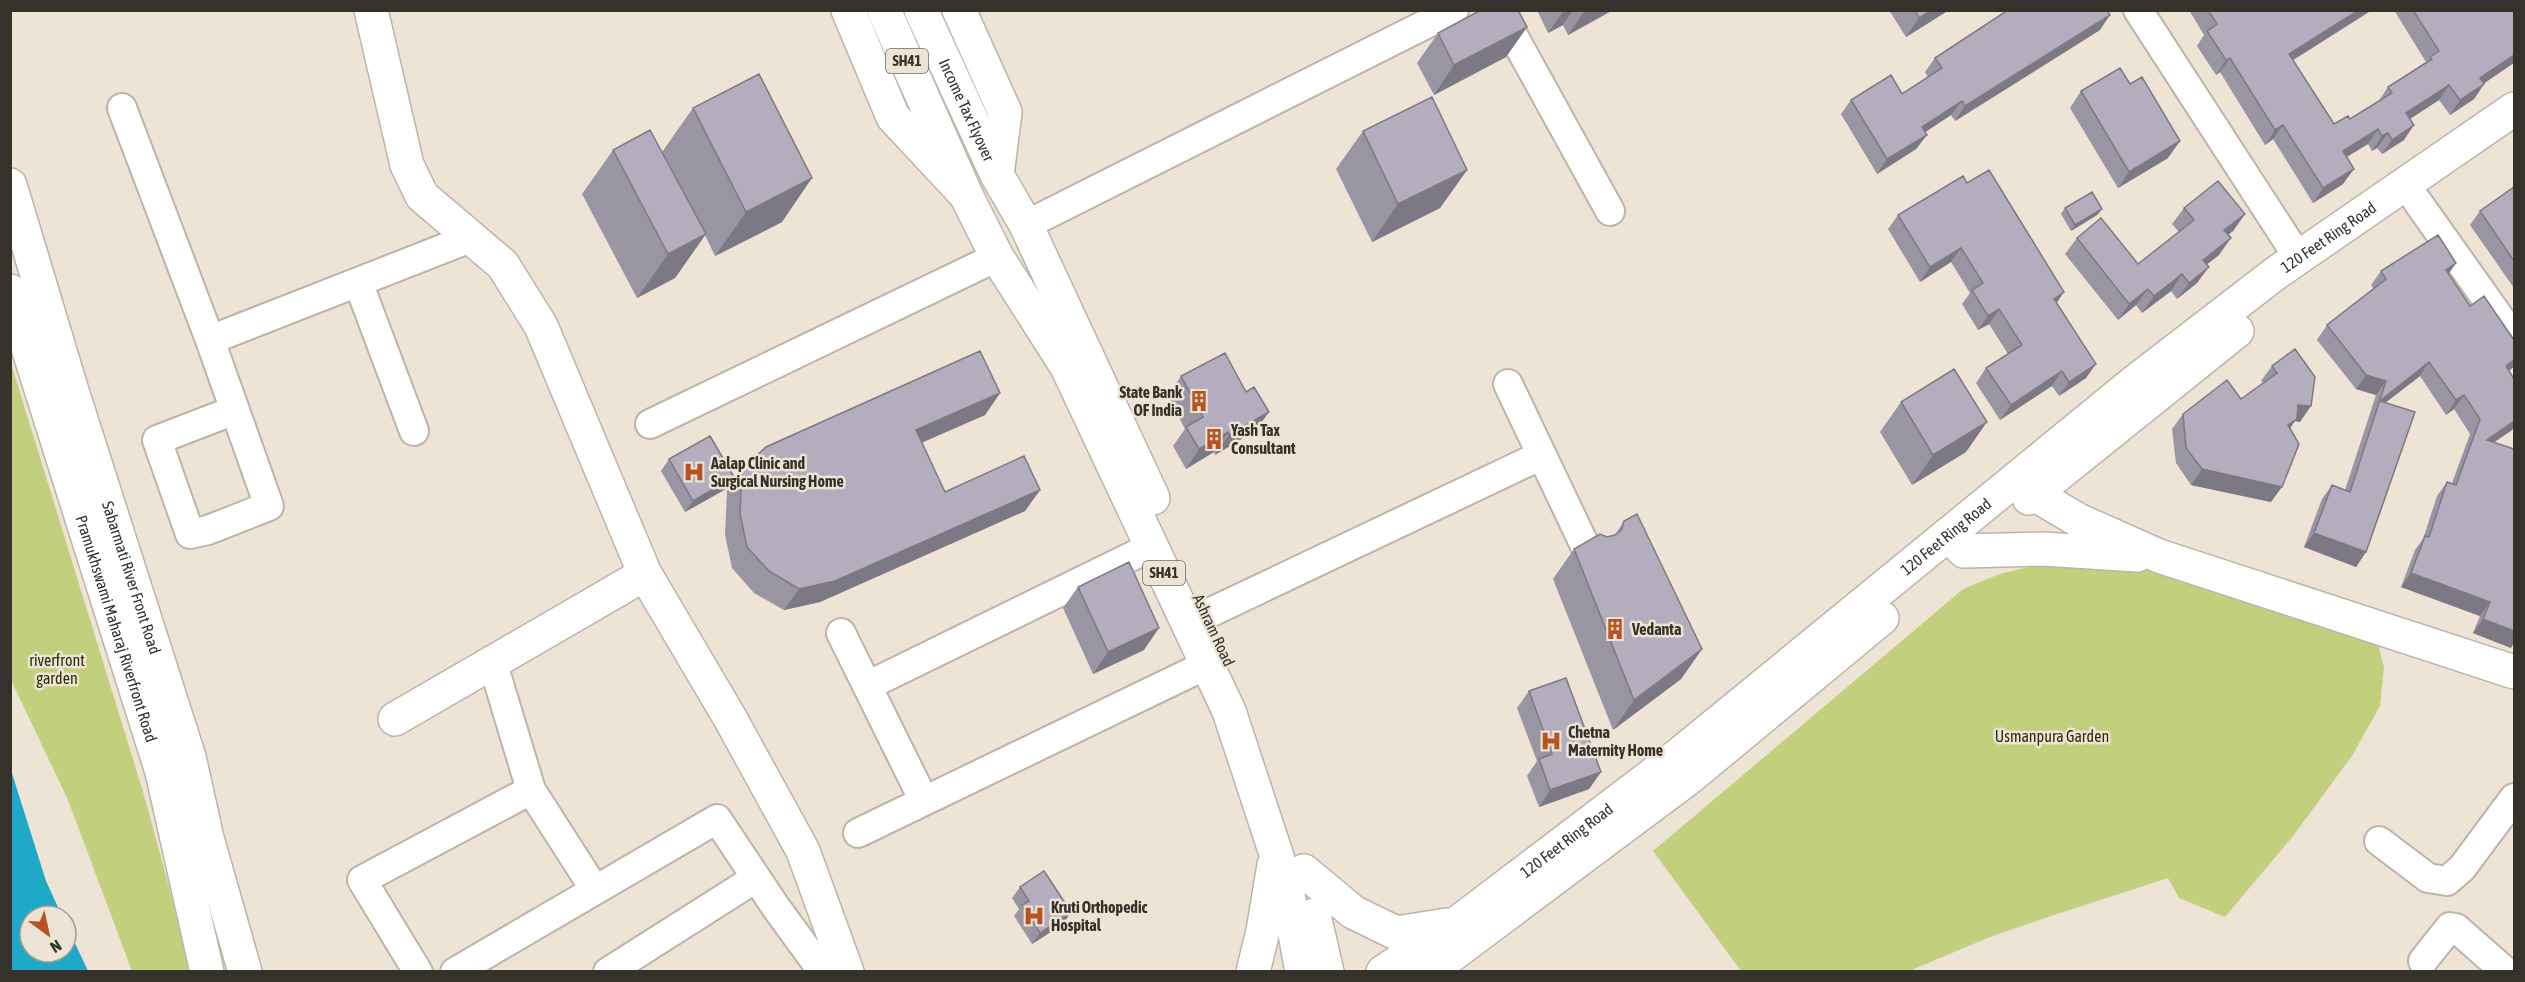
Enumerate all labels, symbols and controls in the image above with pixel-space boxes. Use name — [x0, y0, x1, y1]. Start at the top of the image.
road number: SH41 — [886, 49, 928, 73]
street label: Income Tax Flyover — [936, 56, 999, 164]
street label: 120 Feet Ring Road — [2277, 198, 2379, 276]
place label: State Bank OF India — [1120, 383, 1183, 419]
building icon: State Bank OF India — [1187, 389, 1211, 413]
place label: Yash Tax Consultant — [1230, 421, 1296, 457]
building icon: Yash Tax Consultant — [1202, 427, 1226, 451]
place label: Aalap Clinic and Surgical Nursing Home — [710, 454, 844, 490]
hospital icon: Aalap Clinic and Surgical Nursing Home — [682, 460, 706, 484]
street label: 120 Feet Ring Road — [1897, 494, 1995, 579]
street label: Sabarmati River Front Road — [99, 499, 164, 656]
street label: Pramukhswami Maharaj Riverfront Road — [72, 513, 161, 744]
road number: SH41 — [1143, 561, 1185, 585]
street label: Ashram Road — [1189, 591, 1239, 669]
building icon: Vedanta — [1603, 617, 1627, 641]
place label: Vedanta — [1631, 620, 1681, 638]
park label: riverfront garden — [29, 651, 85, 688]
place label: Chetna Maternity Home — [1568, 723, 1663, 759]
park label: Usmanpura Garden — [1995, 727, 2109, 746]
hospital icon: Chetna Maternity Home — [1539, 729, 1563, 753]
street label: 120 Feet Ring Road — [1517, 799, 1616, 881]
place label: Kruti Orthopedic Hospital — [1051, 898, 1148, 934]
north arrow — [18, 904, 78, 964]
hospital icon: Kruti Orthopedic Hospital — [1022, 904, 1046, 928]
text: N — [47, 936, 65, 957]

